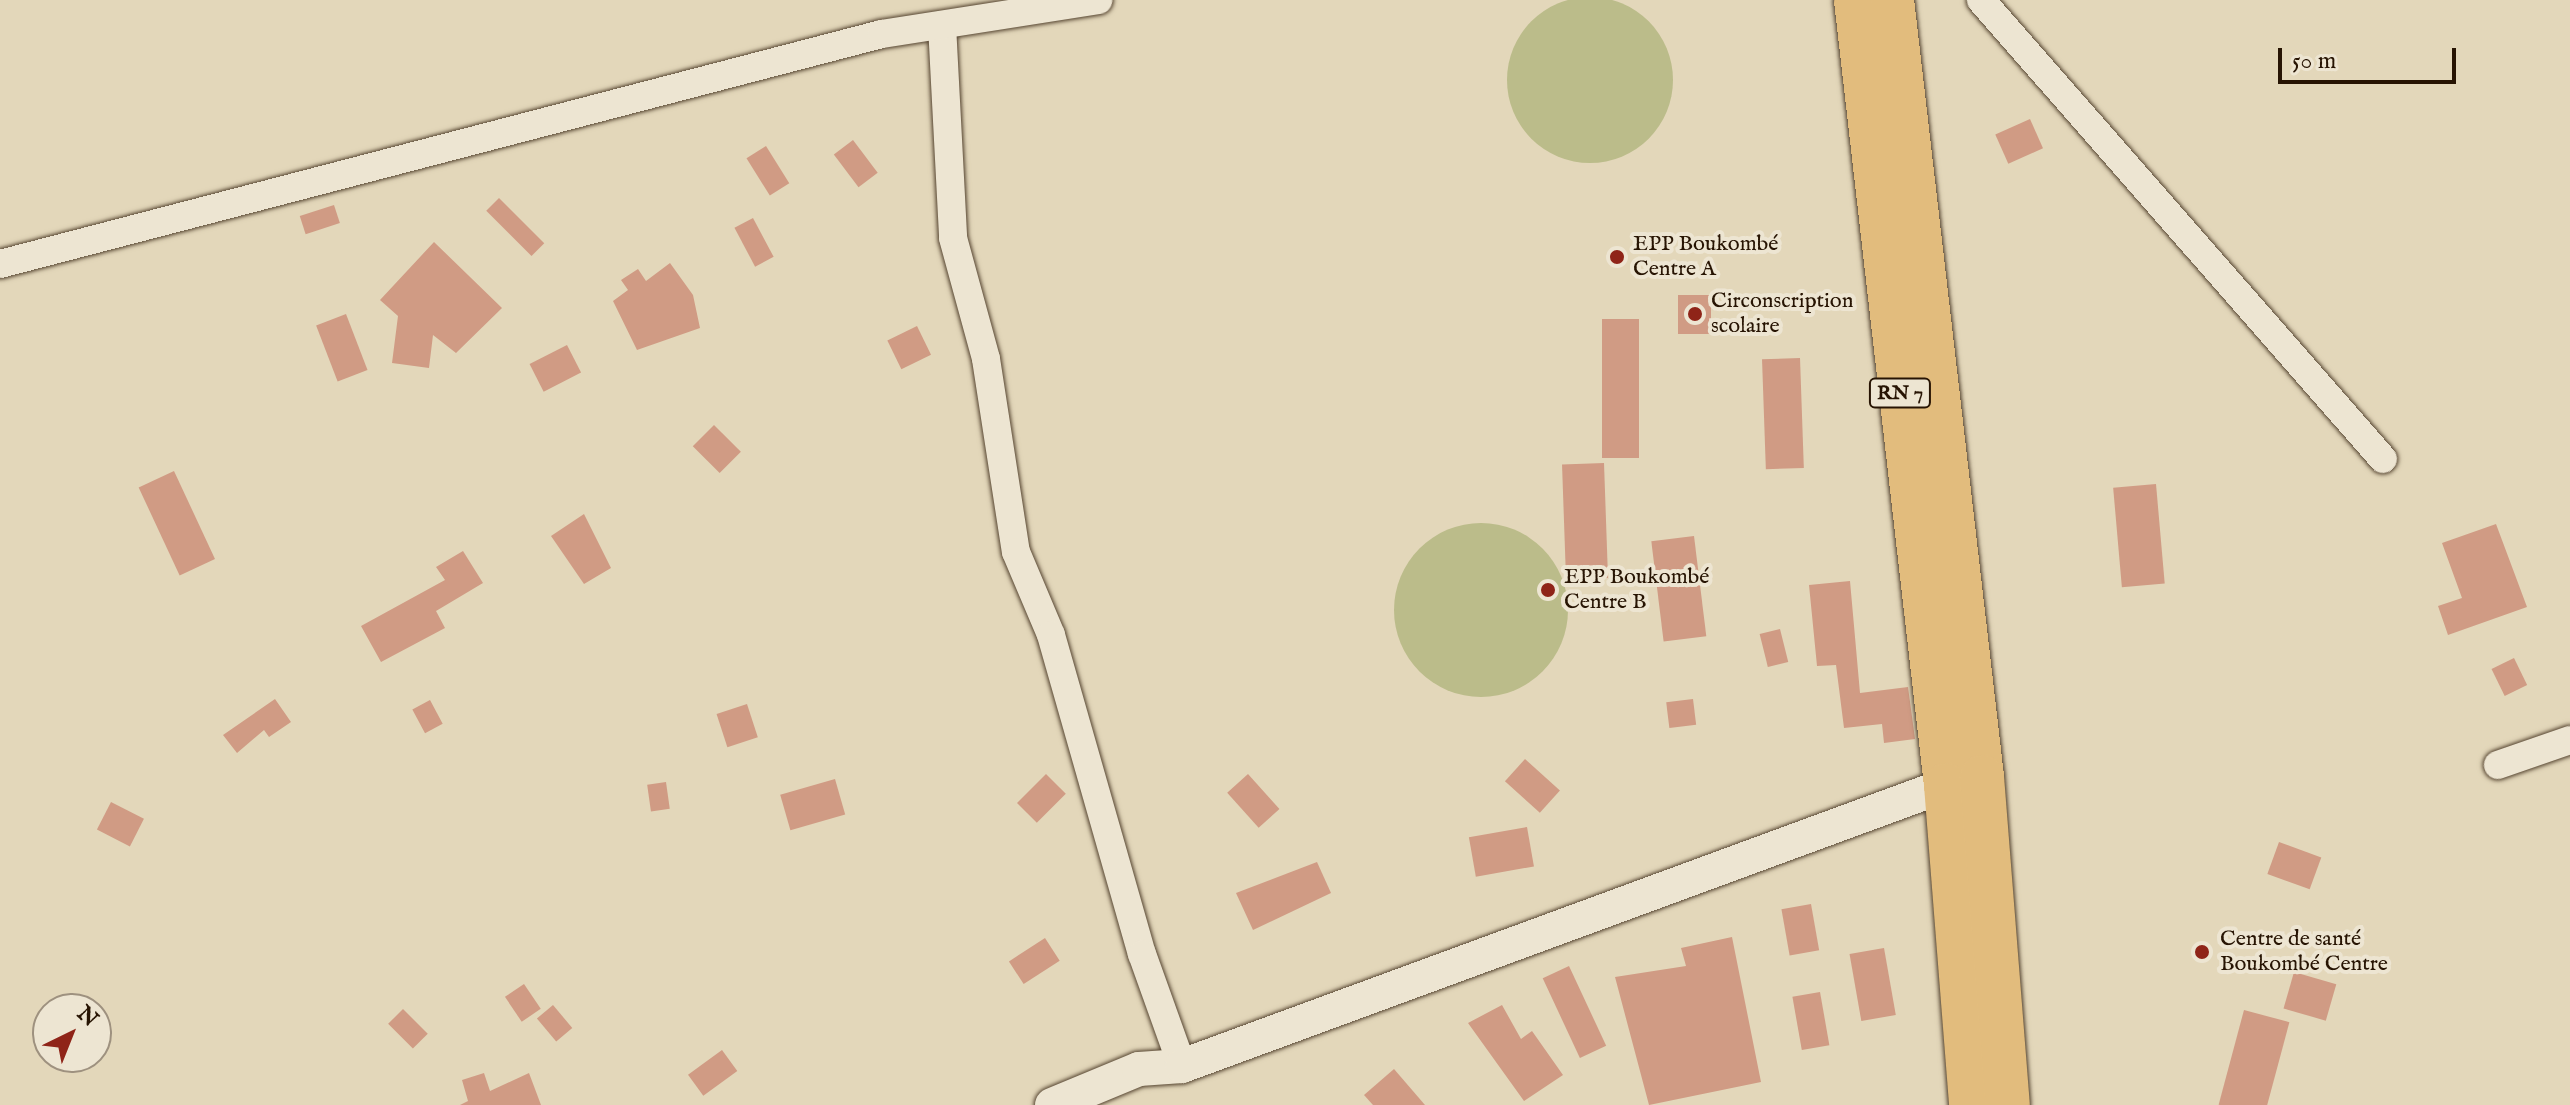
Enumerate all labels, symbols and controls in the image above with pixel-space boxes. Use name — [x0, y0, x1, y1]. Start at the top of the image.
scale bar — [2282, 32, 2460, 82]
text: 50 m — [2292, 46, 2336, 77]
place label: EPP Boukombé Centre A — [1633, 231, 1778, 282]
marker: EPP Boukombé Centre A — [1608, 248, 1626, 266]
place label: Circonscription scolaire — [1711, 288, 1853, 340]
marker: Circonscription scolaire — [1686, 305, 1704, 323]
road number: RN 7 — [1868, 377, 1932, 409]
place label: EPP Boukombé Centre B — [1564, 564, 1709, 616]
marker: EPP Boukombé Centre B — [1539, 581, 1557, 599]
place label: Centre de santé Boukombé Centre — [2220, 926, 2388, 978]
marker: Centre de santé Boukombé Centre — [2191, 941, 2213, 963]
north arrow — [32, 993, 112, 1073]
text: N — [70, 1000, 104, 1034]

